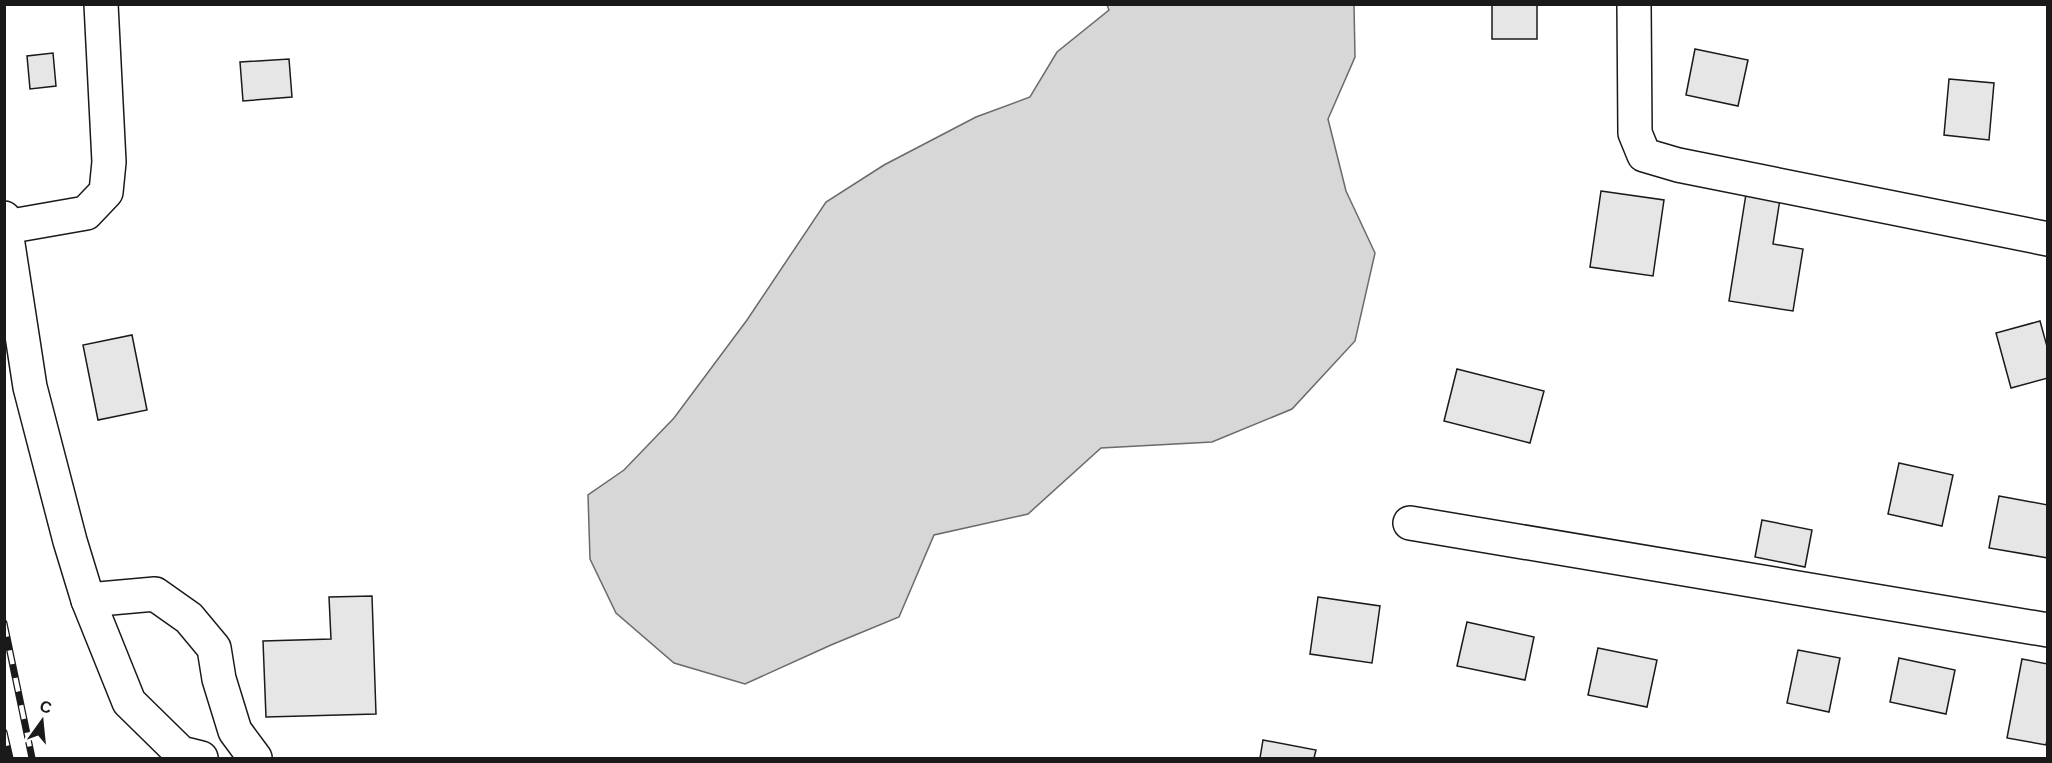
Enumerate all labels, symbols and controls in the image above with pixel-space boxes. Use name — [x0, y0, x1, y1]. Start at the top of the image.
north arrow — [12, 691, 72, 751]
text: С — [38, 697, 54, 717]

